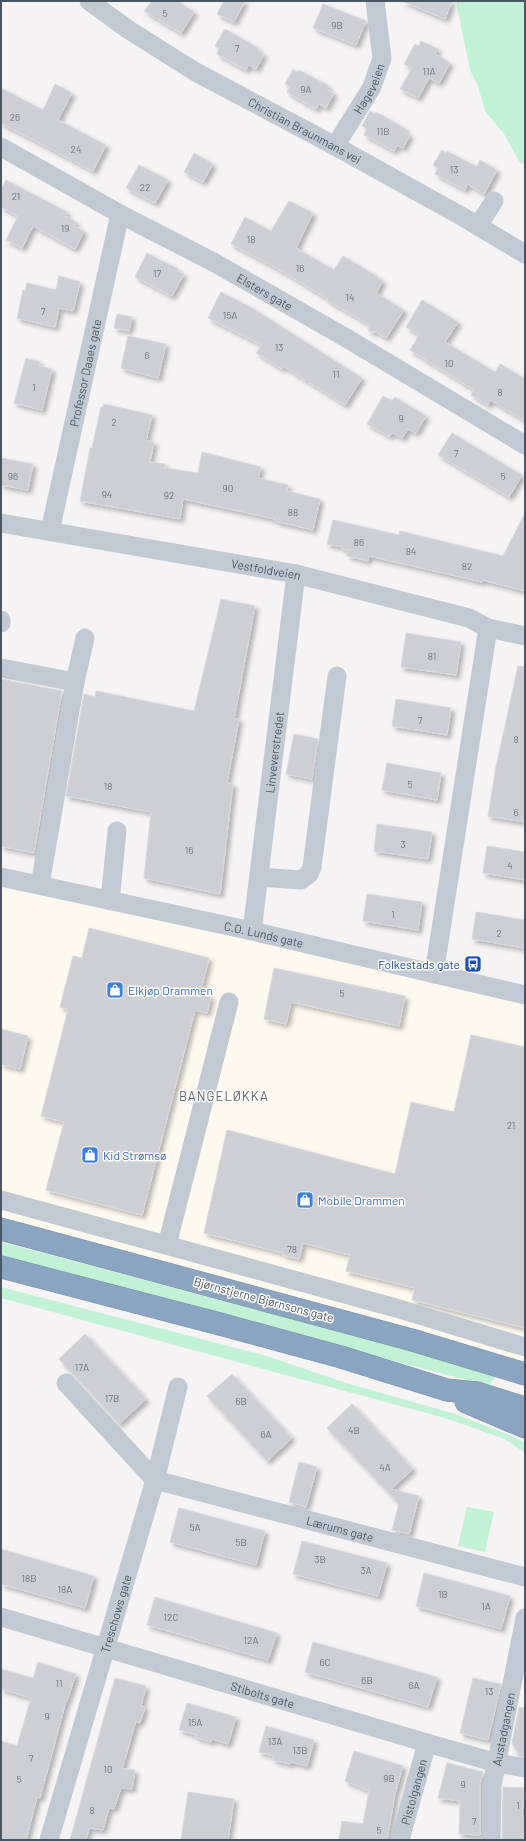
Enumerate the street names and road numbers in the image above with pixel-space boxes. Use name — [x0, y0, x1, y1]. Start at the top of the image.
street label: Hageveien — [350, 61, 387, 116]
street label: Christian Braunmans vei — [246, 94, 364, 166]
street label: Elsters gate — [235, 270, 295, 313]
street label: Professor Daaes gate — [66, 318, 104, 428]
street label: Vestfoldveien — [230, 556, 302, 582]
street label: Linveverstredet — [262, 711, 286, 794]
street label: C.O. Lunds gate — [223, 918, 305, 950]
street label: Bjørnstjerne Bjørnsons gate — [192, 1274, 336, 1324]
street label: Lærums gate — [305, 1513, 375, 1544]
street label: Treschows gate — [97, 1573, 134, 1655]
street label: Stibolts gate — [229, 1678, 296, 1710]
street label: Austadgangen — [489, 1691, 517, 1767]
street label: Pistolgangen — [398, 1757, 429, 1826]

